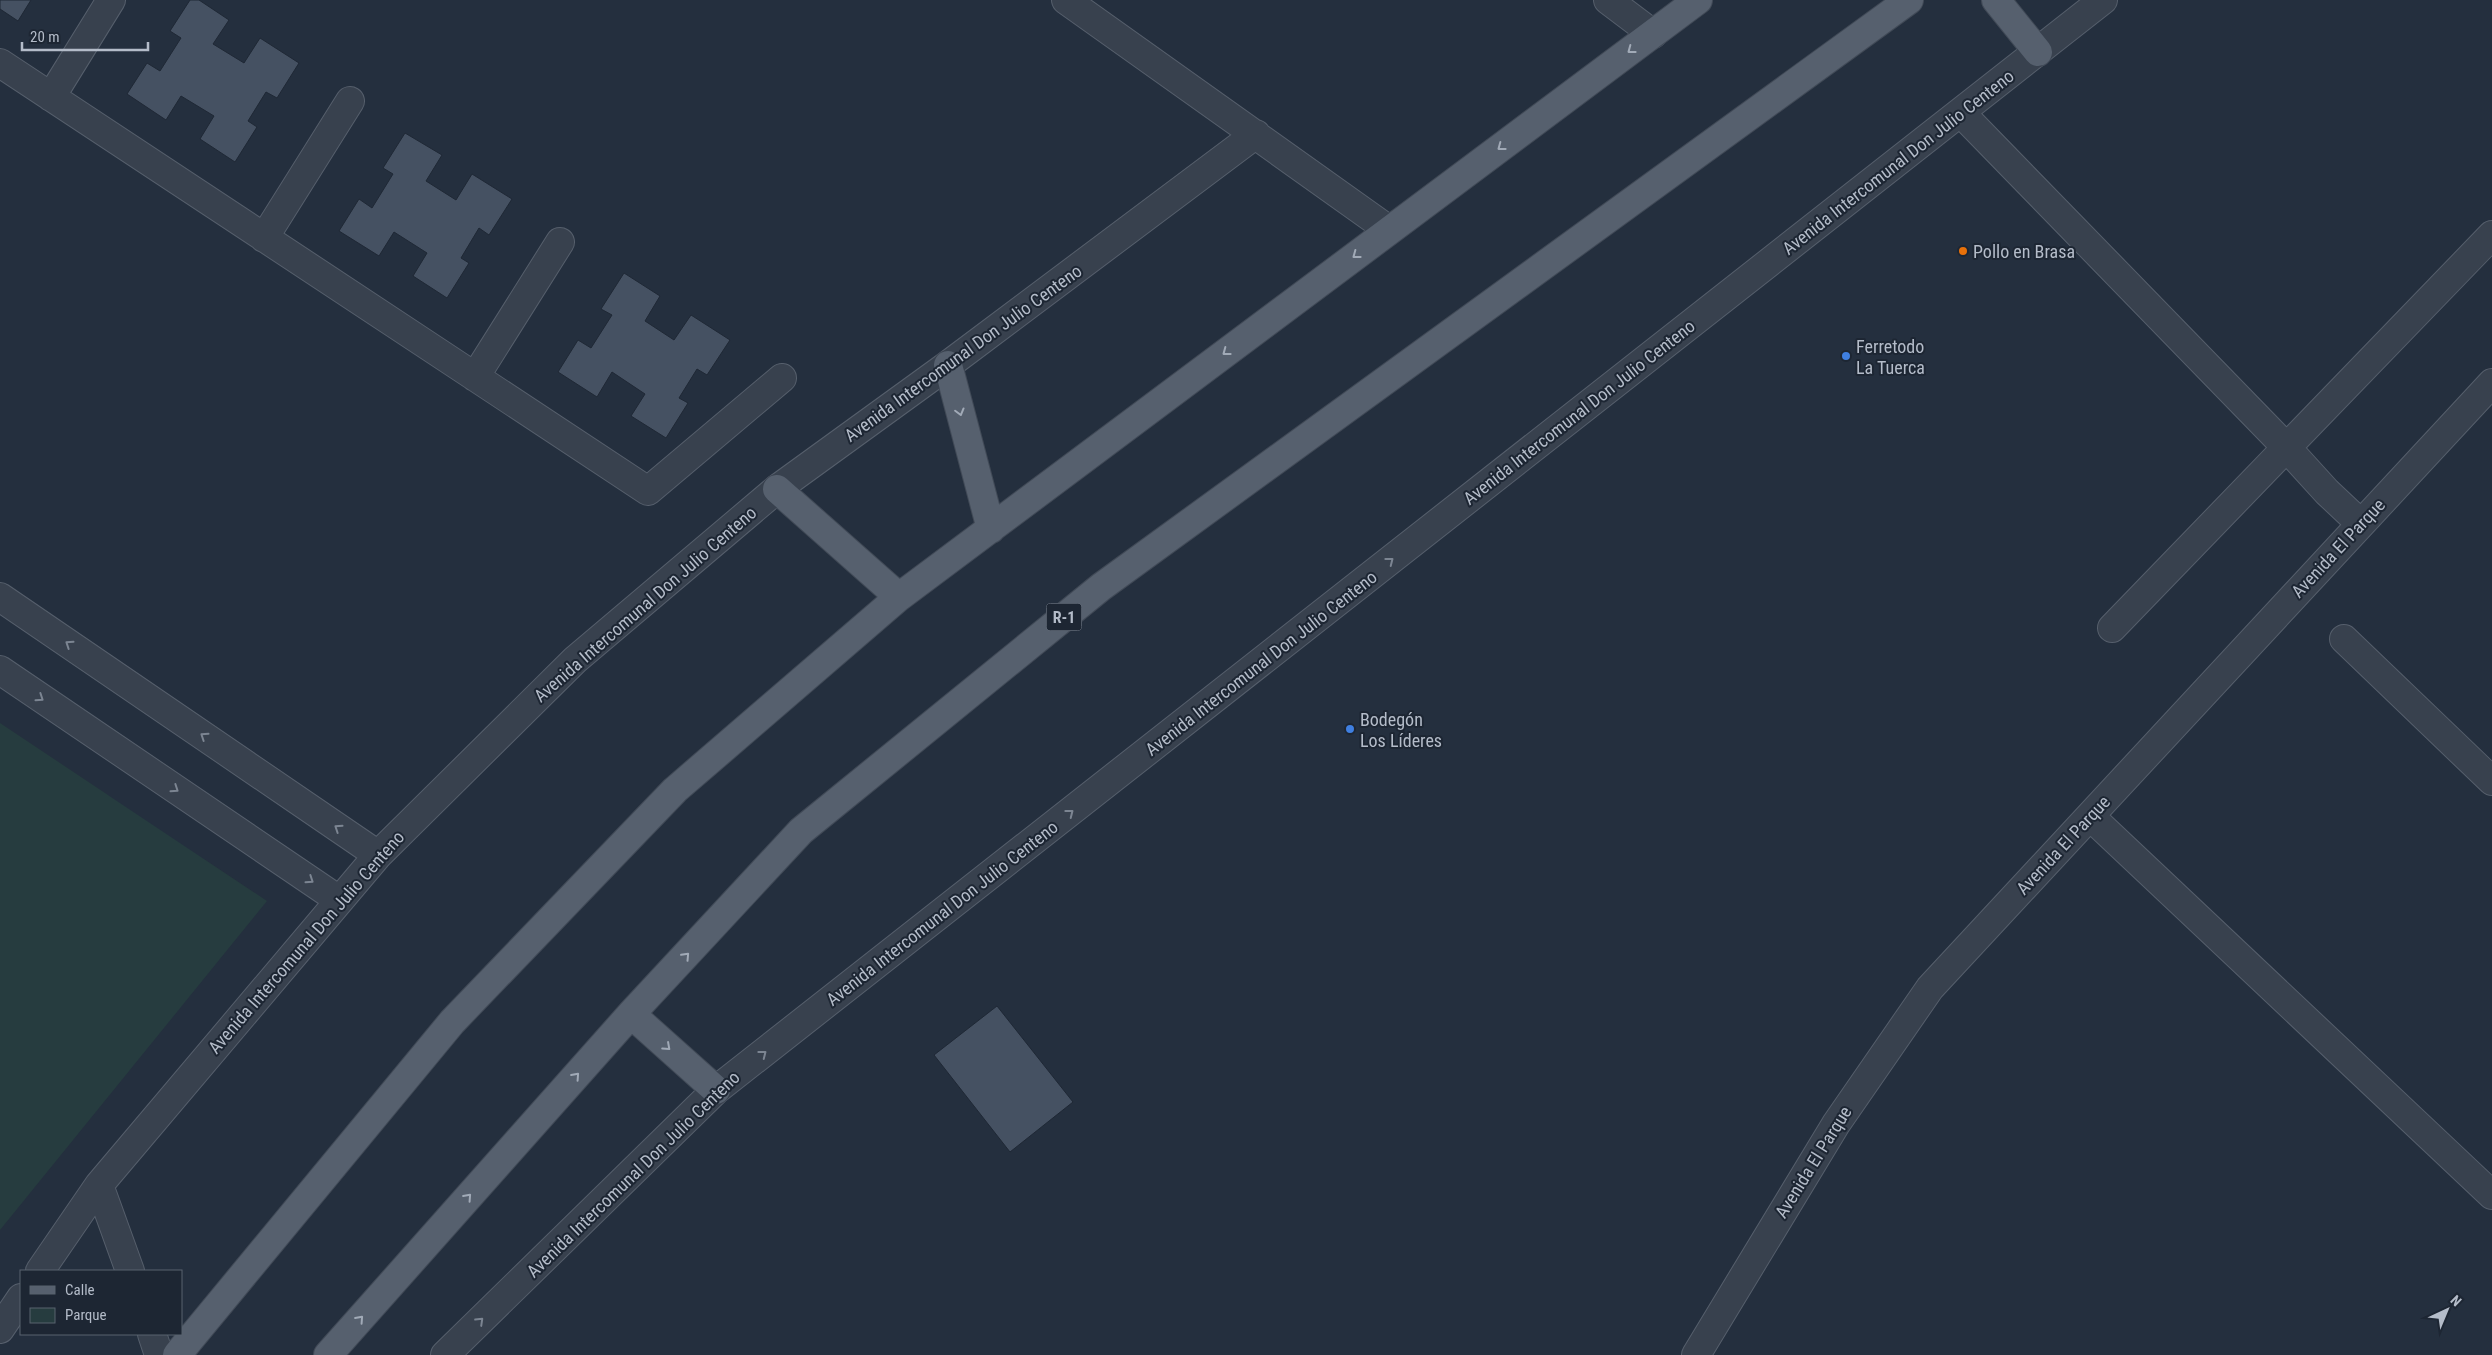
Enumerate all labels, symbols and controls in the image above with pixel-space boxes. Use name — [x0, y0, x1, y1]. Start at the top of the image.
scale bar — [22, 20, 149, 52]
text: 20 m — [30, 28, 60, 46]
one-way arrow — [1627, 44, 1637, 53]
street label: Avenida Intercomunal Don Julio Centeno — [1778, 65, 2018, 259]
one-way arrow — [1497, 141, 1506, 150]
place label: Pollo en Brasa — [1973, 241, 2075, 262]
marker: Pollo en Brasa — [1957, 245, 1969, 257]
one-way arrow — [1353, 249, 1362, 257]
street label: Avenida Intercomunal Don Julio Centeno — [840, 260, 1086, 446]
street label: Avenida Intercomunal Don Julio Centeno — [1459, 315, 1699, 509]
place label: Ferretodo La Tuerca — [1856, 336, 1925, 378]
one-way arrow — [1222, 346, 1232, 355]
marker: Ferretodo La Tuerca — [1840, 350, 1852, 362]
one-way arrow — [954, 408, 965, 417]
street label: Avenida El Parque — [2287, 494, 2389, 602]
street label: Avenida Intercomunal Don Julio Centeno — [529, 502, 761, 706]
one-way arrow — [1385, 558, 1394, 567]
street label: Avenida Intercomunal Don Julio Centeno — [1141, 566, 1381, 760]
road number: R-1 — [1046, 604, 1082, 630]
one-way arrow — [66, 641, 75, 650]
one-way arrow — [35, 692, 44, 701]
place label: Bodegón Los Líderes — [1360, 709, 1442, 751]
marker: Bodegón Los Líderes — [1344, 723, 1356, 735]
one-way arrow — [200, 733, 209, 742]
one-way arrow — [169, 783, 179, 792]
street label: Avenida El Parque — [2012, 791, 2114, 899]
one-way arrow — [1064, 810, 1073, 818]
street label: Avenida Intercomunal Don Julio Centeno — [822, 816, 1062, 1010]
one-way arrow — [334, 825, 343, 834]
street label: Avenida Intercomunal Don Julio Centeno — [204, 826, 408, 1058]
one-way arrow — [304, 874, 313, 883]
one-way arrow — [680, 952, 689, 961]
one-way arrow — [662, 1041, 671, 1050]
one-way arrow — [757, 1051, 766, 1059]
street label: Avenida Intercomunal Don Julio Centeno — [522, 1066, 744, 1282]
one-way arrow — [570, 1072, 579, 1081]
street label: Avenida El Parque — [1770, 1102, 1856, 1222]
one-way arrow — [462, 1194, 471, 1203]
legend — [20, 1270, 182, 1335]
text: Calle — [65, 1281, 95, 1299]
north arrow — [2422, 1285, 2472, 1335]
text: N — [2447, 1292, 2465, 1309]
text: Parque — [65, 1306, 107, 1324]
one-way arrow — [354, 1315, 363, 1324]
one-way arrow — [474, 1318, 483, 1327]

